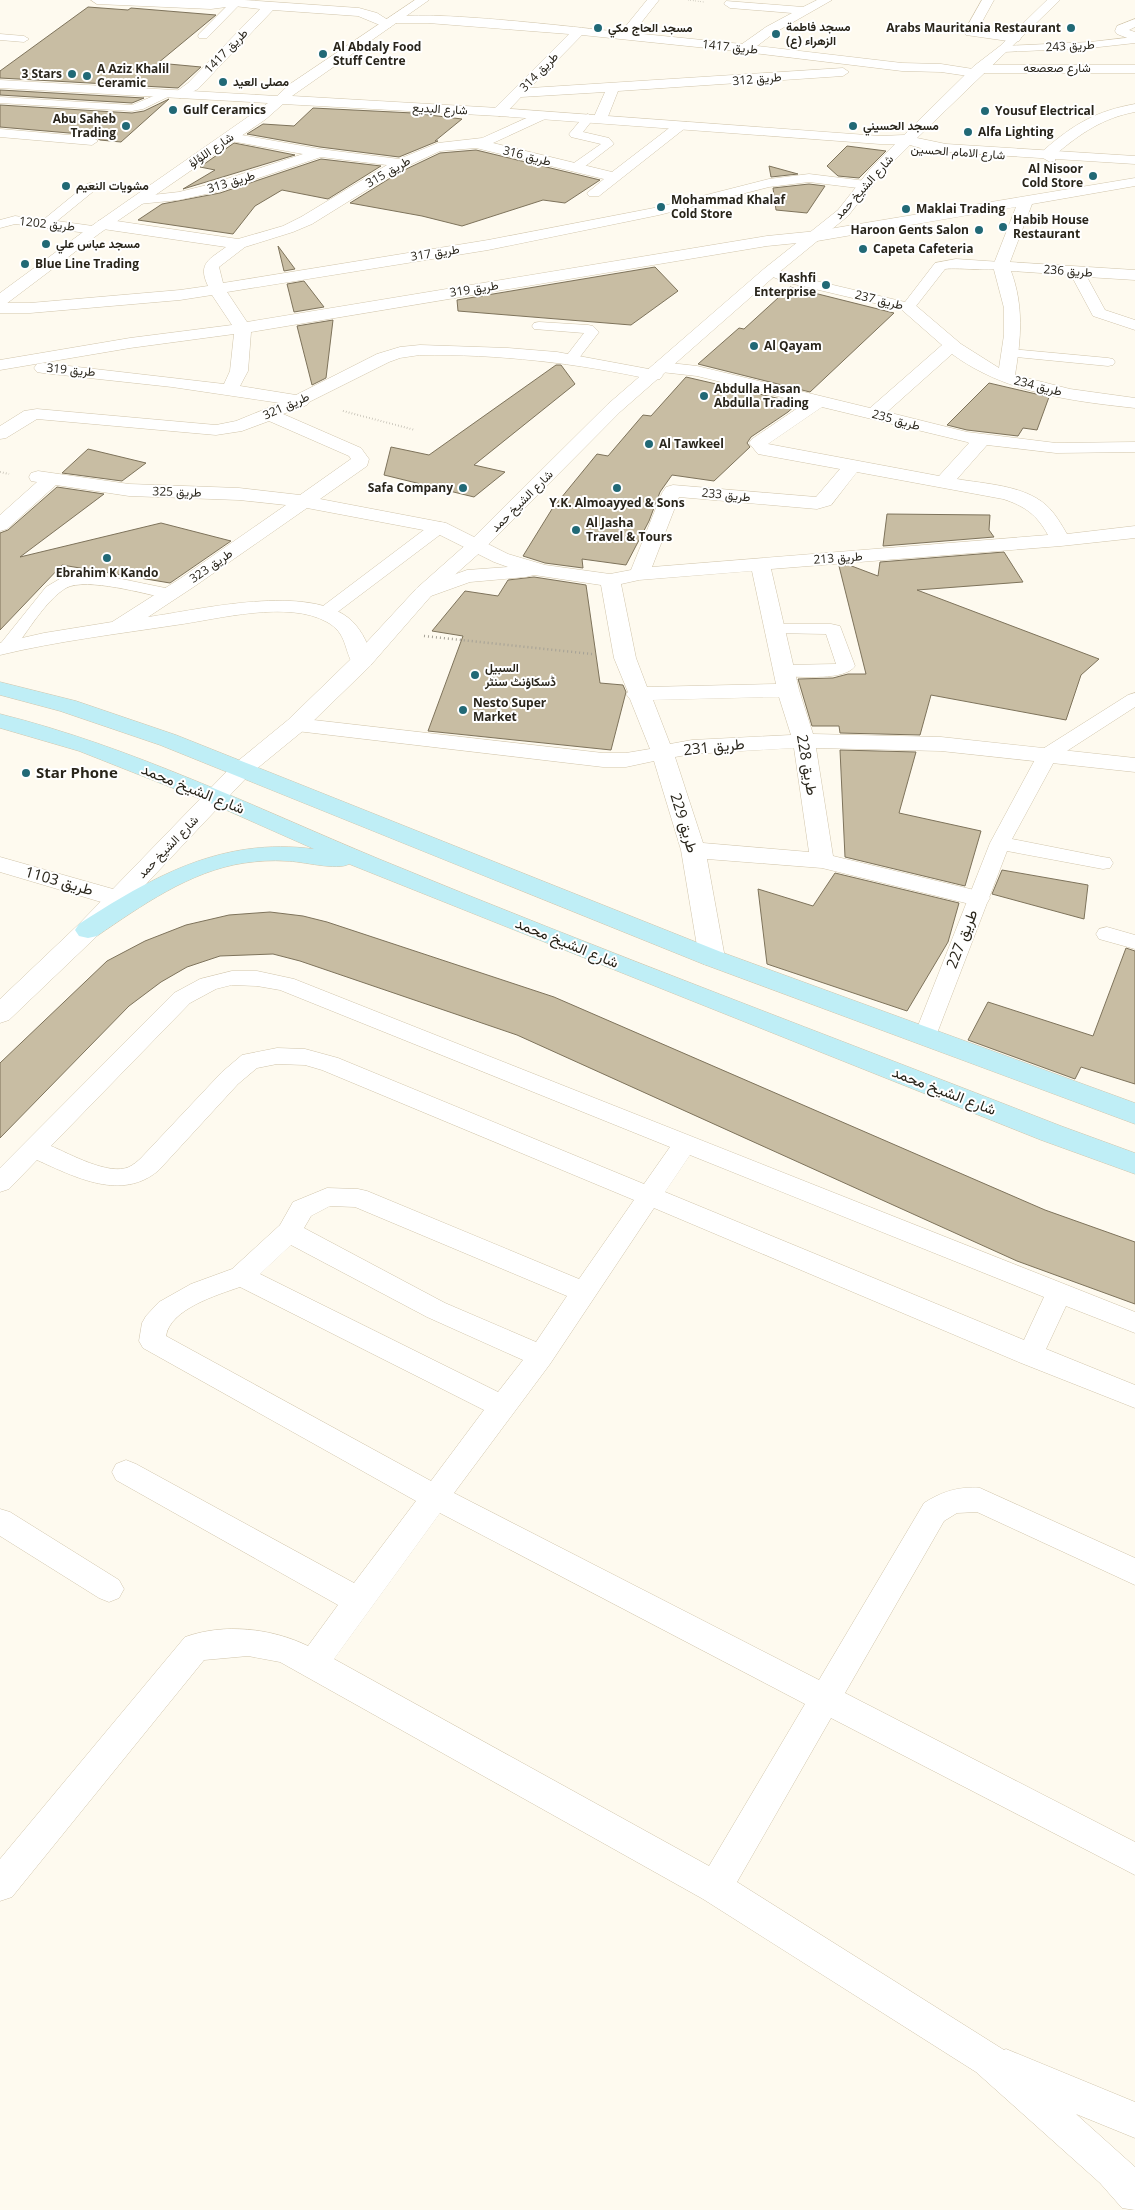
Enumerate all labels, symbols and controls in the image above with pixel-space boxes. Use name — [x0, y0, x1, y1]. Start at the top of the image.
place label: مسجد فاطمة الزهراء (ع) — [786, 18, 851, 49]
place label: مسجد الحاج مكي — [608, 19, 693, 38]
place label: Arabs Mauritania Restaurant — [886, 19, 1061, 36]
marker: مسجد الحاج مكي — [592, 22, 604, 34]
marker: Arabs Mauritania Restaurant — [1065, 22, 1077, 34]
street label: طريق 1417 — [200, 24, 251, 77]
marker: مسجد فاطمة الزهراء (ع) — [770, 28, 782, 40]
street label: طريق 1417 — [701, 35, 759, 58]
street label: طريق 243 — [1045, 36, 1095, 55]
place label: Al Abdaly Food Stuff Centre — [333, 38, 421, 69]
marker: Al Abdaly Food Stuff Centre — [317, 48, 329, 60]
street label: طريق 314 — [515, 48, 562, 95]
street label: شارع صعصعه — [1023, 59, 1091, 77]
place label: A Aziz Khalil Ceramic — [97, 60, 169, 91]
place label: 3 Stars — [22, 65, 62, 82]
marker: 3 Stars — [66, 68, 78, 80]
street label: طريق 312 — [732, 68, 782, 89]
marker: A Aziz Khalil Ceramic — [81, 70, 93, 82]
place label: مصلى العيد — [233, 73, 290, 90]
marker: مصلى العيد — [217, 76, 229, 88]
street label: شارع البديع — [412, 99, 468, 119]
place label: Gulf Ceramics — [183, 101, 266, 118]
place label: Yousuf Electrical — [995, 102, 1094, 119]
marker: Gulf Ceramics — [167, 104, 179, 116]
marker: Yousuf Electrical — [979, 105, 991, 117]
place label: Abu Saheb Trading — [53, 110, 116, 141]
place label: مسجد الحسيني — [863, 117, 939, 136]
marker: Abu Saheb Trading — [120, 120, 132, 132]
marker: مسجد الحسيني — [847, 120, 859, 132]
place label: Alfa Lighting — [978, 123, 1054, 140]
marker: Alfa Lighting — [962, 126, 974, 138]
street label: شارع اللؤلؤ — [185, 128, 237, 172]
street label: شارع الامام الحسين — [910, 140, 1006, 164]
street label: طريق 316 — [501, 141, 553, 170]
street label: شارع الشيخ حمد — [830, 151, 898, 223]
street label: طريق 315 — [362, 152, 413, 191]
place label: Al Nisoor Cold Store — [1022, 160, 1084, 191]
street label: طريق 313 — [205, 166, 257, 197]
marker: Al Nisoor Cold Store — [1087, 170, 1099, 182]
place label: مشويات النعيم — [76, 177, 149, 194]
marker: مشويات النعيم — [60, 180, 72, 192]
place label: Mohammad Khalaf Cold Store — [671, 191, 786, 222]
place label: Maklai Trading — [916, 200, 1005, 217]
marker: Mohammad Khalaf Cold Store — [655, 201, 667, 213]
marker: Maklai Trading — [900, 203, 912, 215]
place label: Habib House Restaurant — [1013, 211, 1089, 242]
street label: طريق 1202 — [18, 212, 76, 235]
place label: Haroon Gents Salon — [850, 221, 969, 238]
marker: Habib House Restaurant — [997, 221, 1009, 233]
marker: Haroon Gents Salon — [973, 224, 985, 236]
place label: مسجد عباس علي — [56, 235, 140, 254]
marker: مسجد عباس علي — [40, 238, 52, 250]
street label: طريق 317 — [409, 240, 461, 265]
place label: Capeta Cafeteria — [873, 240, 973, 257]
marker: Capeta Cafeteria — [857, 243, 869, 255]
place label: Blue Line Trading — [35, 255, 139, 272]
marker: Blue Line Trading — [19, 258, 31, 270]
street label: طريق 236 — [1043, 260, 1093, 281]
place label: Kashfi Enterprise — [754, 269, 816, 300]
street label: طريق 319 — [448, 276, 500, 301]
marker: Kashfi Enterprise — [820, 279, 832, 291]
street label: طريق 237 — [853, 286, 905, 313]
place label: Al Qayam — [764, 337, 822, 354]
marker: Al Qayam — [748, 340, 760, 352]
street label: طريق 319 — [46, 359, 96, 380]
street label: طريق 234 — [1012, 371, 1064, 400]
place label: Abdulla Hasan Abdulla Trading — [714, 380, 809, 411]
street label: طريق 321 — [260, 388, 312, 423]
marker: Abdulla Hasan Abdulla Trading — [698, 390, 710, 402]
street label: طريق 235 — [870, 405, 922, 434]
place label: Al Tawkeel — [659, 435, 724, 452]
marker: Al Tawkeel — [643, 438, 655, 450]
street label: شارع الشيخ حمد — [487, 466, 557, 536]
place label: Safa Company — [368, 479, 453, 496]
street label: طريق 325 — [152, 482, 202, 501]
marker: Safa Company — [457, 482, 469, 494]
marker: Y.K. Almoayyed & Sons — [611, 482, 623, 494]
street label: طريق 233 — [701, 483, 752, 506]
place label: Y.K. Almoayyed & Sons — [549, 494, 685, 511]
place label: Al Jasha Travel & Tours — [586, 514, 672, 545]
marker: Al Jasha Travel & Tours — [570, 524, 582, 536]
street label: طريق 323 — [186, 544, 236, 587]
street label: طريق 213 — [813, 547, 863, 568]
marker: Ebrahim K Kando — [101, 552, 113, 564]
place label: Ebrahim K Kando — [56, 564, 158, 581]
place label: السبیل ڈسکاؤنٹ سنٹر — [484, 659, 556, 690]
marker: السبیل ڈسکاؤنٹ سنٹر — [469, 669, 481, 681]
place label: Nesto Super Market — [473, 694, 547, 725]
marker: Nesto Super Market — [457, 704, 469, 716]
street label: طريق 231 — [682, 733, 746, 760]
street label: طريق 228 — [792, 733, 823, 797]
street label: شارع الشيخ محمد — [138, 758, 248, 820]
place label: Star Phone — [36, 762, 118, 782]
marker: Star Phone — [20, 767, 32, 779]
street label: طريق 229 — [665, 790, 704, 856]
street label: شارع الشيخ حمد — [133, 812, 203, 882]
street label: طريق 1103 — [23, 861, 96, 900]
street label: طريق 227 — [941, 906, 982, 971]
street label: شارع الشيخ محمد — [512, 912, 622, 974]
street label: شارع الشيخ محمد — [889, 1061, 999, 1121]

